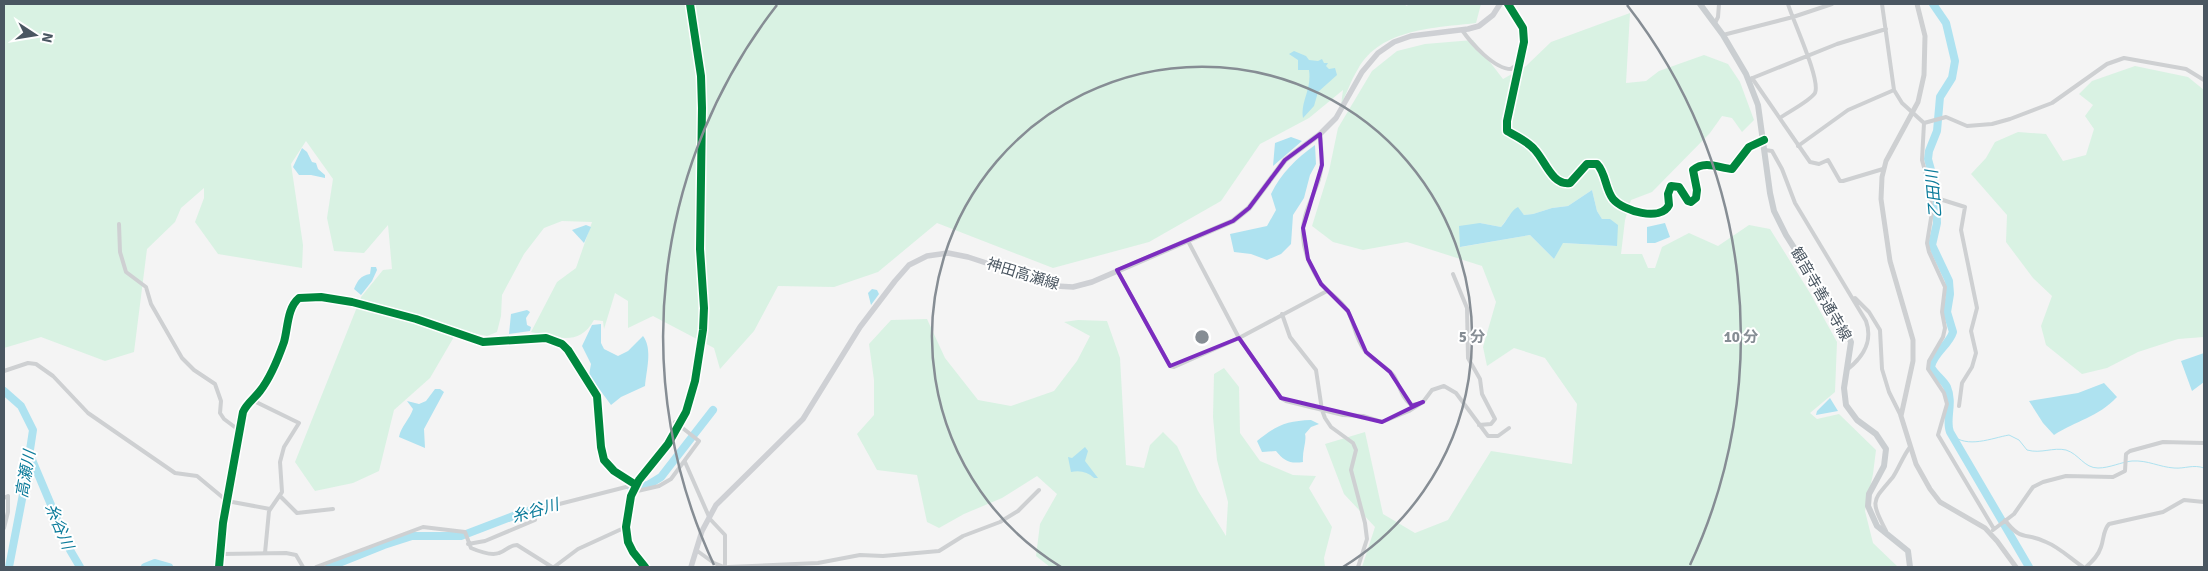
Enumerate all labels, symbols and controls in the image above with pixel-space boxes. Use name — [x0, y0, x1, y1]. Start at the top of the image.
north arrow — [10, 10, 60, 60]
text: N — [38, 31, 57, 44]
water label: 乙田川 — [1922, 167, 1946, 219]
street label: 観音寺善通寺線 — [1787, 244, 1855, 344]
street label: 神田高瀬線 — [984, 254, 1062, 294]
centre of rings — [1193, 328, 1211, 346]
text: 5 分 — [1459, 328, 1485, 346]
text: 10 分 — [1724, 328, 1758, 346]
water label: 高瀬川 — [12, 447, 40, 500]
water label: 糸谷川 — [509, 494, 563, 527]
water label: 糸谷川 — [40, 500, 78, 554]

